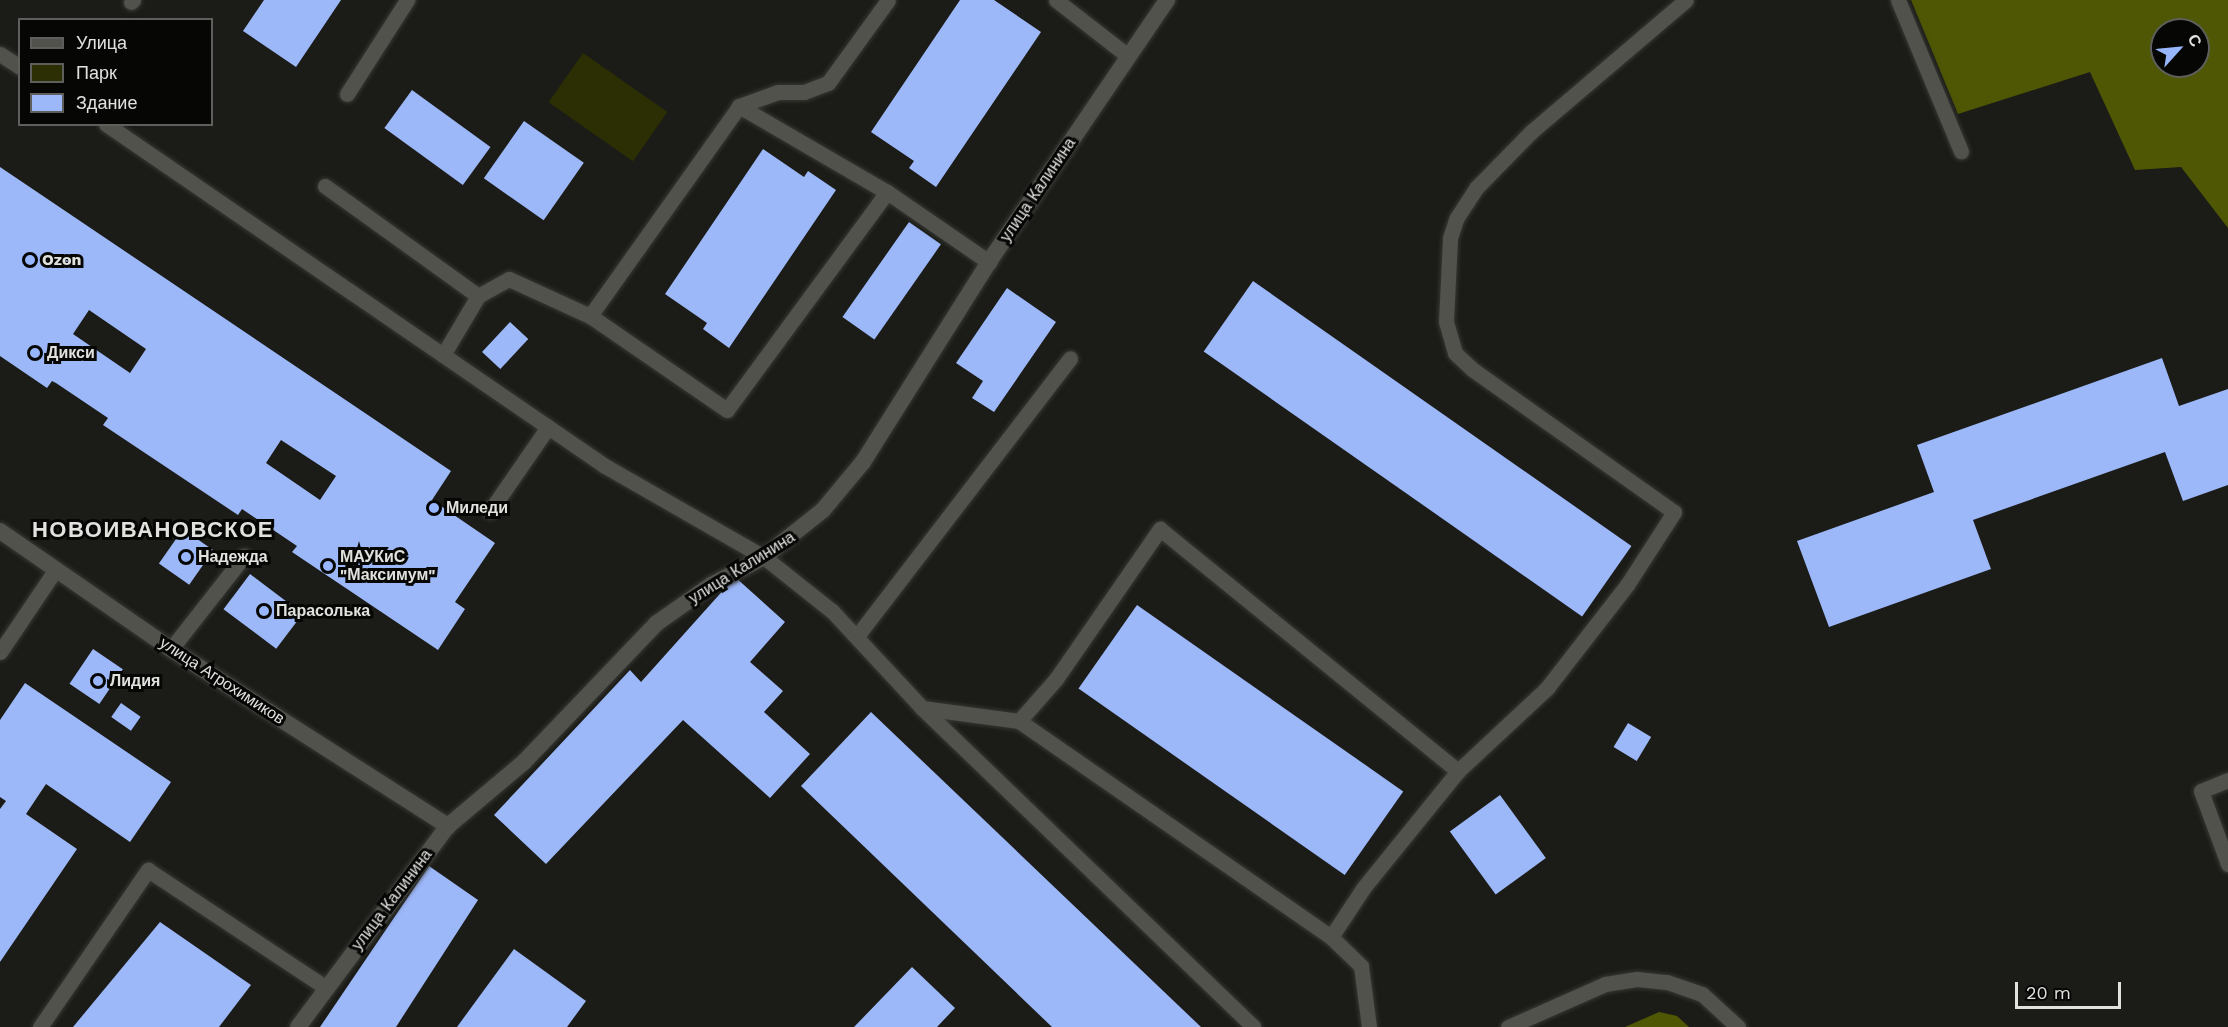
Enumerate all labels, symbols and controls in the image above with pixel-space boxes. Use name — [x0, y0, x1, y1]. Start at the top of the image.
legend — [18, 18, 213, 126]
north arrow — [2150, 18, 2210, 78]
text: С — [2184, 31, 2206, 50]
text: Улица — [76, 32, 127, 53]
text: Парк — [76, 62, 117, 83]
text: Здание — [76, 92, 137, 113]
street label: улица Калинина — [996, 134, 1080, 246]
place label: Ozon — [42, 250, 81, 270]
marker: Ozon — [23, 253, 37, 267]
place label: Дикси — [47, 343, 95, 363]
marker: Дикси — [28, 346, 42, 360]
place label: Миледи — [446, 498, 508, 518]
marker: Миледи — [427, 501, 441, 515]
district label: НОВОИВАНОВСКОЕ — [32, 517, 274, 543]
street label: улица Калинина — [685, 528, 799, 608]
place label: Надежда — [198, 547, 268, 567]
place label: МАУКиС "Максимум" — [340, 547, 435, 585]
marker: Надежда — [179, 550, 193, 564]
marker: МАУКиС "Максимум" — [321, 559, 335, 573]
place label: Парасолька — [276, 601, 370, 621]
marker: Парасолька — [257, 604, 271, 618]
street label: улица Агрохимиков — [156, 633, 288, 729]
place label: Лидия — [110, 671, 160, 691]
marker: Лидия — [91, 674, 105, 688]
street label: улица Калинина — [348, 846, 436, 954]
scale bar — [2018, 970, 2124, 1008]
text: 20 m — [2026, 982, 2071, 1003]

